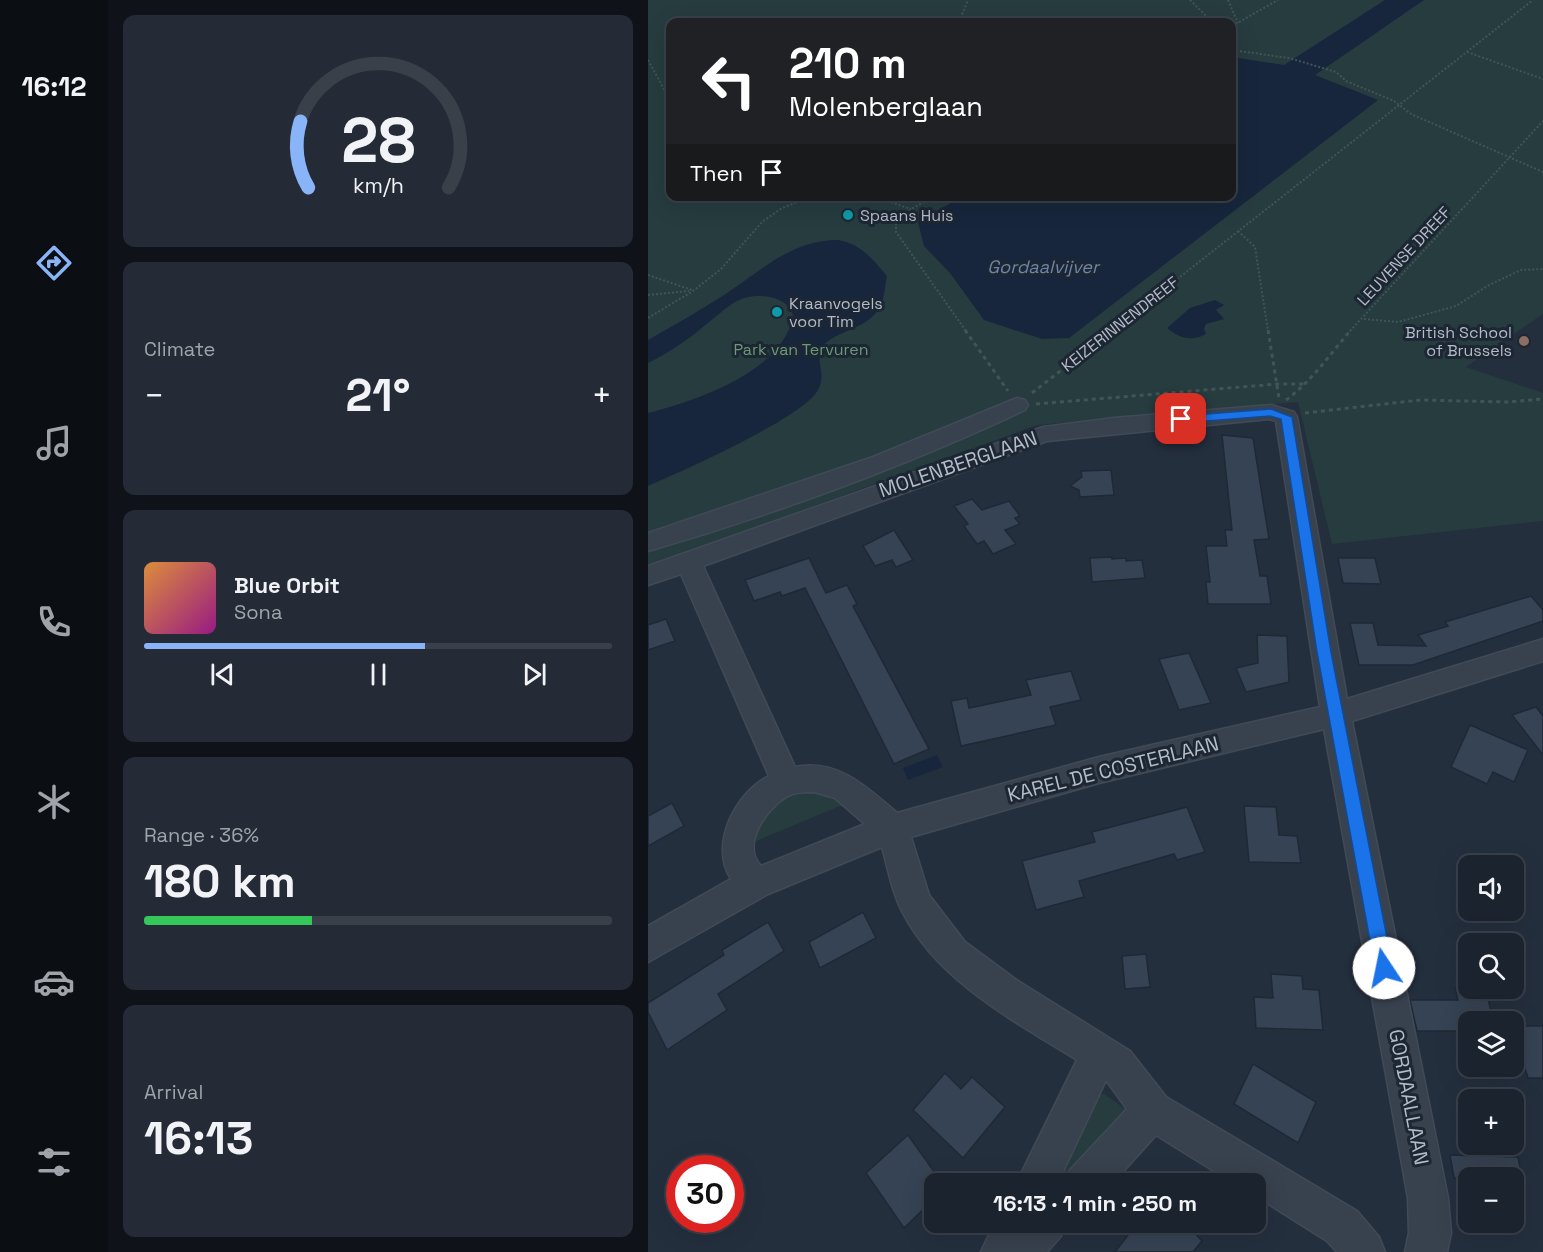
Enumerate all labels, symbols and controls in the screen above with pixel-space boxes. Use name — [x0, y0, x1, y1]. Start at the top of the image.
text: 210 m — [789, 37, 907, 90]
icon: left — [690, 42, 768, 120]
text: 16:12 — [21, 69, 87, 104]
text: Molenberglaan — [789, 89, 983, 124]
text: 28 — [341, 101, 415, 180]
icon: arrive — [755, 156, 788, 189]
text: Then — [690, 159, 743, 187]
text: km/h — [352, 173, 404, 200]
street label: LEUVENSE DREEF — [1353, 202, 1456, 310]
place label: Spaans Huis — [860, 205, 954, 226]
marker: Spaans Huis — [841, 208, 855, 222]
icon: directions — [33, 242, 75, 284]
water label: Gordaalvijver — [987, 255, 1101, 278]
street label: KEIZERINNENDREEF — [1057, 271, 1183, 376]
place label: Kraanvogels voor Tim — [789, 293, 883, 332]
marker: Kraanvogels voor Tim — [770, 305, 784, 319]
place label: British School of Brussels — [1405, 322, 1512, 361]
marker: British School of Brussels — [1517, 334, 1531, 348]
text: Climate — [144, 336, 215, 362]
park label: Park van Tervuren — [733, 339, 869, 360]
text: 21° — [346, 367, 410, 424]
text: − — [144, 375, 164, 417]
text: + — [592, 375, 612, 417]
pin — [1155, 393, 1206, 444]
icon: arrive — [1164, 402, 1197, 435]
icon: music — [33, 422, 75, 464]
street label: MOLENBERGLAAN — [875, 425, 1041, 503]
text: Blue Orbit — [234, 571, 340, 599]
text: Sona — [234, 599, 282, 625]
icon: phone — [33, 601, 75, 643]
icon: previous — [206, 658, 239, 691]
icon: pause — [362, 658, 395, 691]
icon: next — [518, 658, 551, 691]
street label: KAREL DE COSTERLAAN — [1005, 730, 1221, 808]
icon: climate — [33, 781, 75, 823]
text: Range · 36% — [144, 822, 259, 848]
text: 180 km — [144, 853, 296, 910]
map controls — [1458, 855, 1524, 1233]
button: sound — [1458, 855, 1524, 921]
button: search — [1458, 933, 1524, 999]
position arrow — [1352, 936, 1416, 1000]
icon: car — [33, 961, 75, 1003]
button: layers — [1458, 1011, 1524, 1077]
street label: GORDAALLAAN — [1383, 1027, 1435, 1167]
text: Arrival — [144, 1079, 203, 1105]
button: + — [1458, 1089, 1524, 1155]
text: 16:13 — [144, 1110, 253, 1167]
icon: filters — [33, 1141, 75, 1183]
speed limit sign: 30 — [666, 1155, 744, 1233]
button: − — [1458, 1167, 1524, 1233]
text: 16:13 · 1 min · 250 m — [993, 1189, 1197, 1217]

